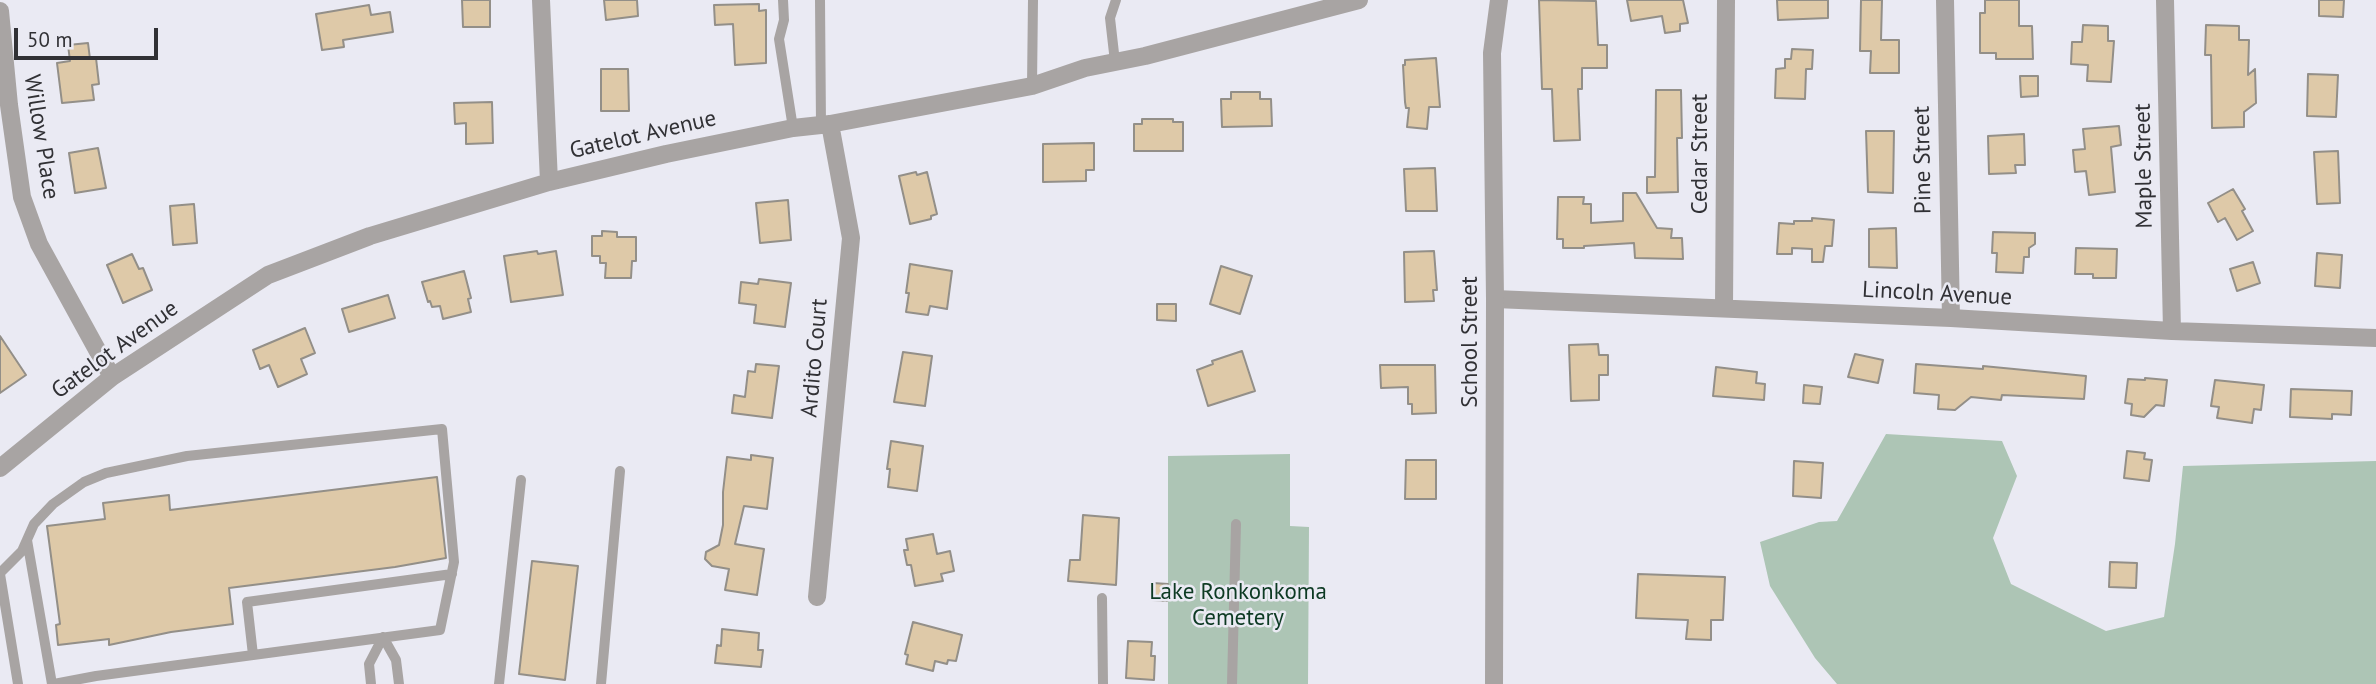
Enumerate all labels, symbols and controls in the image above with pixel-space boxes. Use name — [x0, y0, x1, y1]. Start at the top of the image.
scale bar — [18, 14, 161, 58]
text: 50 m — [27, 26, 73, 53]
street label: Willow Place — [17, 72, 65, 202]
street label: Cedar Street — [1686, 94, 1714, 214]
street label: Maple Street — [2129, 103, 2159, 229]
street label: Gatelot Avenue — [567, 105, 719, 165]
street label: Pine Street — [1908, 106, 1938, 214]
street label: School Street — [1456, 276, 1484, 408]
street label: Lincoln Avenue — [1861, 276, 2013, 312]
street label: Gatelot Avenue — [46, 295, 184, 405]
street label: Ardito Court — [796, 297, 834, 419]
park label: Lake Ronkonkoma Cemetery — [1149, 578, 1327, 632]

